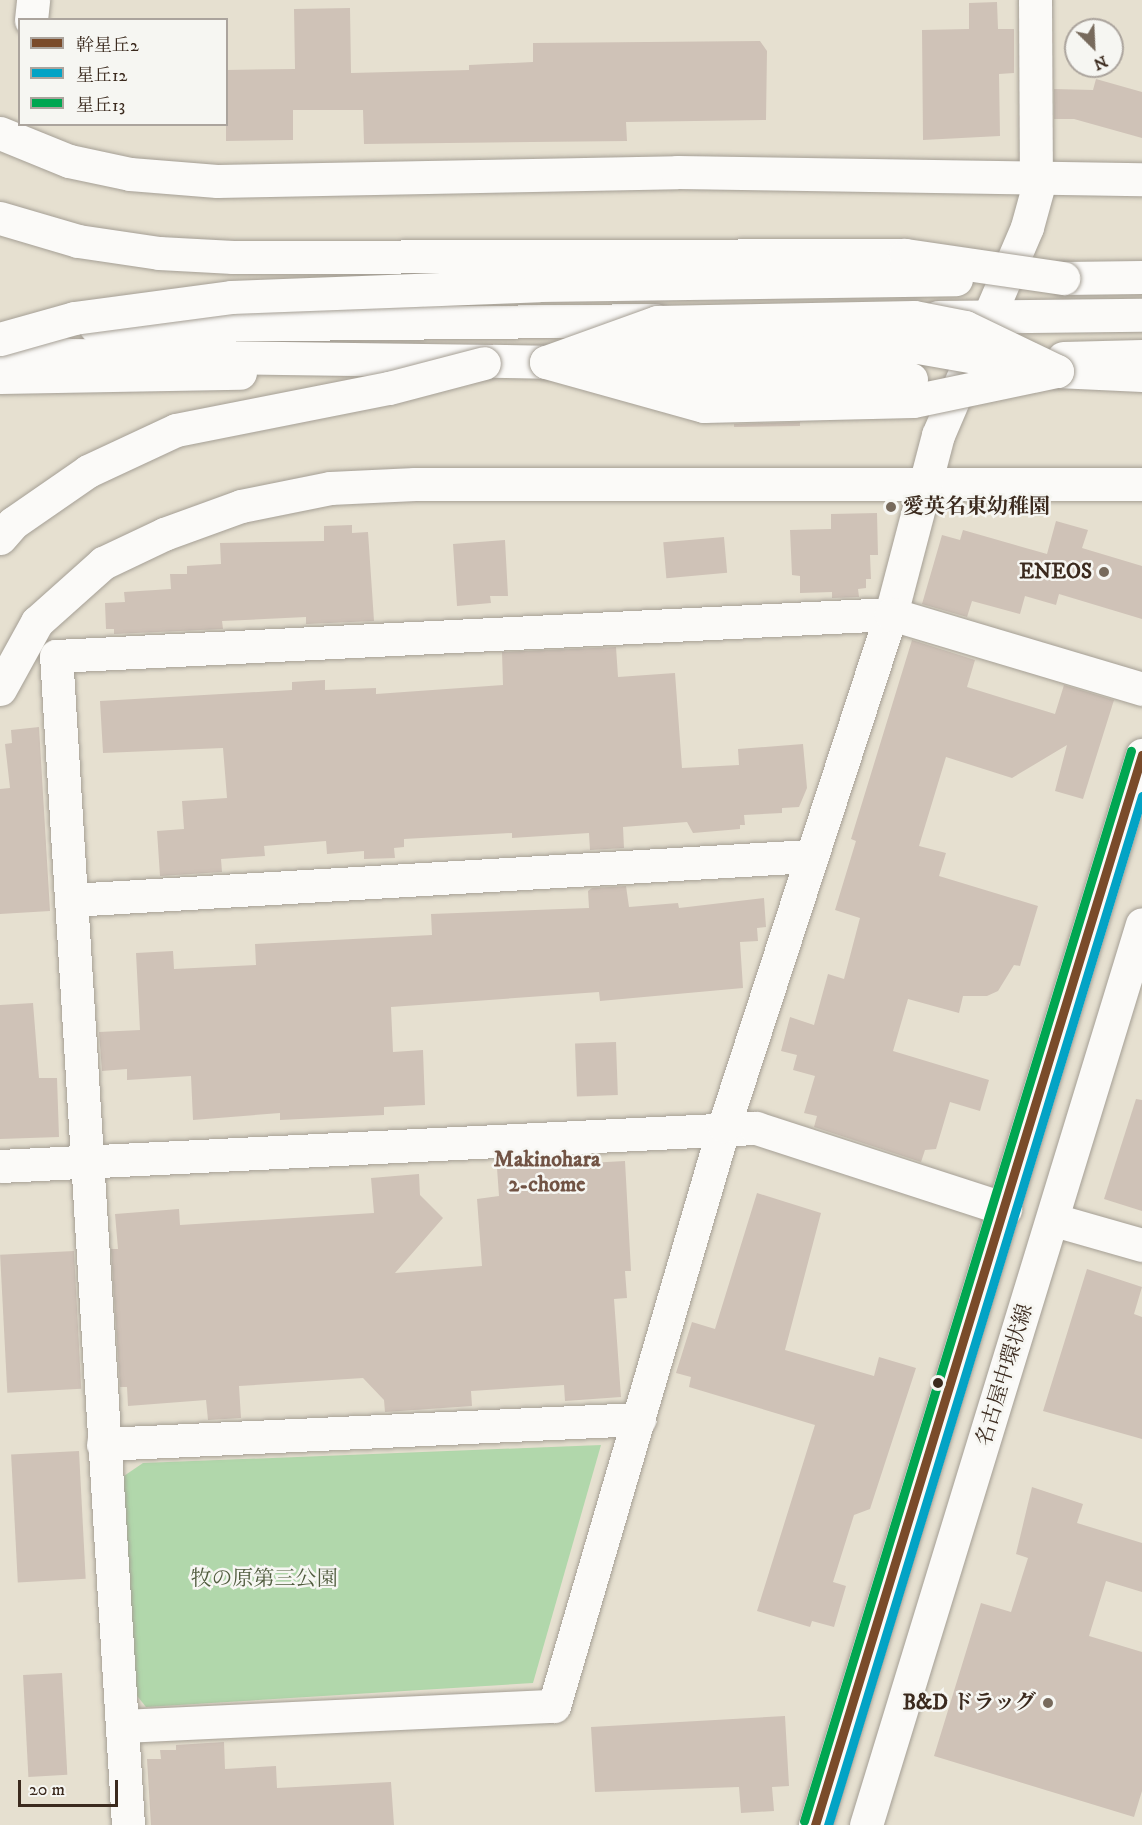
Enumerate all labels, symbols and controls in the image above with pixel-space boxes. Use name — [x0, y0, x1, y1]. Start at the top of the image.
legend — [18, 18, 228, 126]
north arrow — [1064, 18, 1124, 78]
text: 幹星丘2 — [76, 35, 139, 57]
text: N — [1090, 51, 1111, 74]
text: 星丘12 — [76, 65, 127, 87]
text: 星丘13 — [76, 95, 125, 117]
place label: 愛英名東幼稚園 — [903, 494, 1050, 520]
marker: 愛英名東幼稚園 — [884, 500, 898, 514]
place label: ENEOS — [1019, 559, 1092, 585]
marker: ENEOS — [1097, 565, 1111, 579]
district label: Makinohara 2-chome — [494, 1146, 600, 1198]
street label: 名古屋中環状線 — [971, 1301, 1039, 1449]
unlabelled marker — [932, 1377, 944, 1389]
park label: 牧の原第三公園 — [191, 1566, 337, 1592]
place label: B&D ドラッグ — [902, 1690, 1036, 1716]
marker: B&D ドラッグ — [1041, 1696, 1055, 1710]
scale bar — [21, 1768, 122, 1806]
text: 20 m — [29, 1779, 65, 1801]

